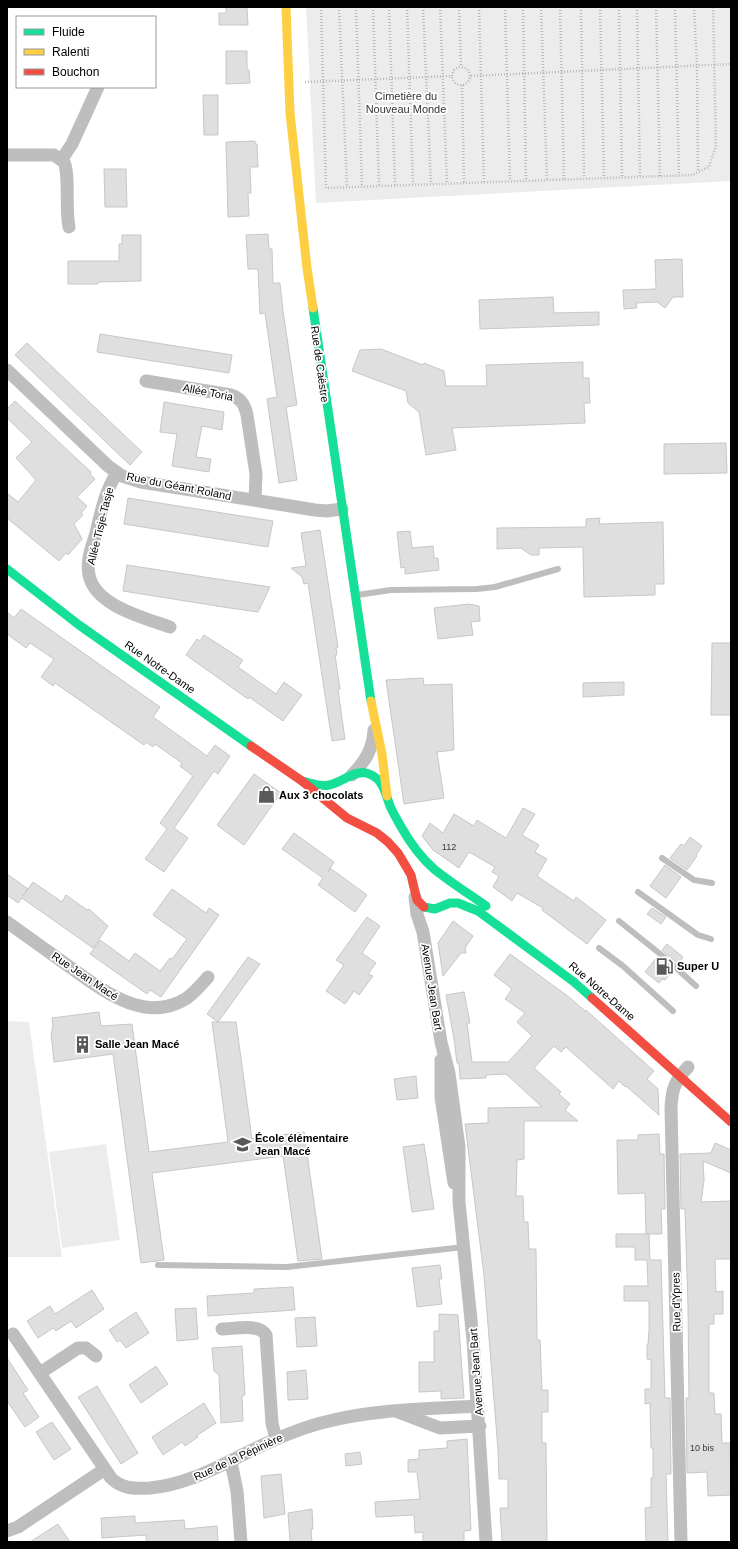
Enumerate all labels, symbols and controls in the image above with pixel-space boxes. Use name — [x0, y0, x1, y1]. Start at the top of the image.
legend — [16, 16, 156, 88]
text: Fluide — [52, 25, 85, 39]
text: Ralenti — [52, 45, 89, 59]
text: Bouchon — [52, 65, 99, 79]
park label: Cimetière du Nouveau Monde — [366, 90, 446, 115]
street label: Rue de Caëstre — [309, 325, 331, 403]
street label: Allée Toria — [182, 381, 235, 403]
street label: Rue du Géant Roland — [126, 470, 232, 502]
street label: Allée Tisje-Tasje — [85, 486, 115, 566]
street label: Rue Notre-Dame — [123, 638, 197, 696]
shop icon: Aux 3 chocolats — [256, 785, 276, 805]
place label: Aux 3 chocolats — [279, 789, 363, 801]
house number: 112 — [442, 842, 456, 852]
street label: Avenue Jean Bart — [419, 943, 445, 1031]
street label: Rue Jean Macé — [50, 949, 120, 1003]
fuel station icon: Super U — [654, 956, 674, 976]
street label: Rue Notre-Dame — [567, 959, 637, 1023]
place label: Super U — [677, 960, 719, 972]
building icon: Salle Jean Macé — [72, 1034, 92, 1054]
place label: Salle Jean Macé — [95, 1038, 179, 1050]
place label: École élémentaire Jean Macé — [255, 1132, 349, 1157]
school or university icon: École élémentaire Jean Macé — [232, 1134, 252, 1154]
street label: Rue d'Ypres — [669, 1272, 683, 1332]
street label: Avenue Jean Bart — [467, 1328, 485, 1416]
street label: Rue de la Pépinière — [192, 1431, 284, 1483]
house number: 10 bis — [690, 1443, 715, 1453]

